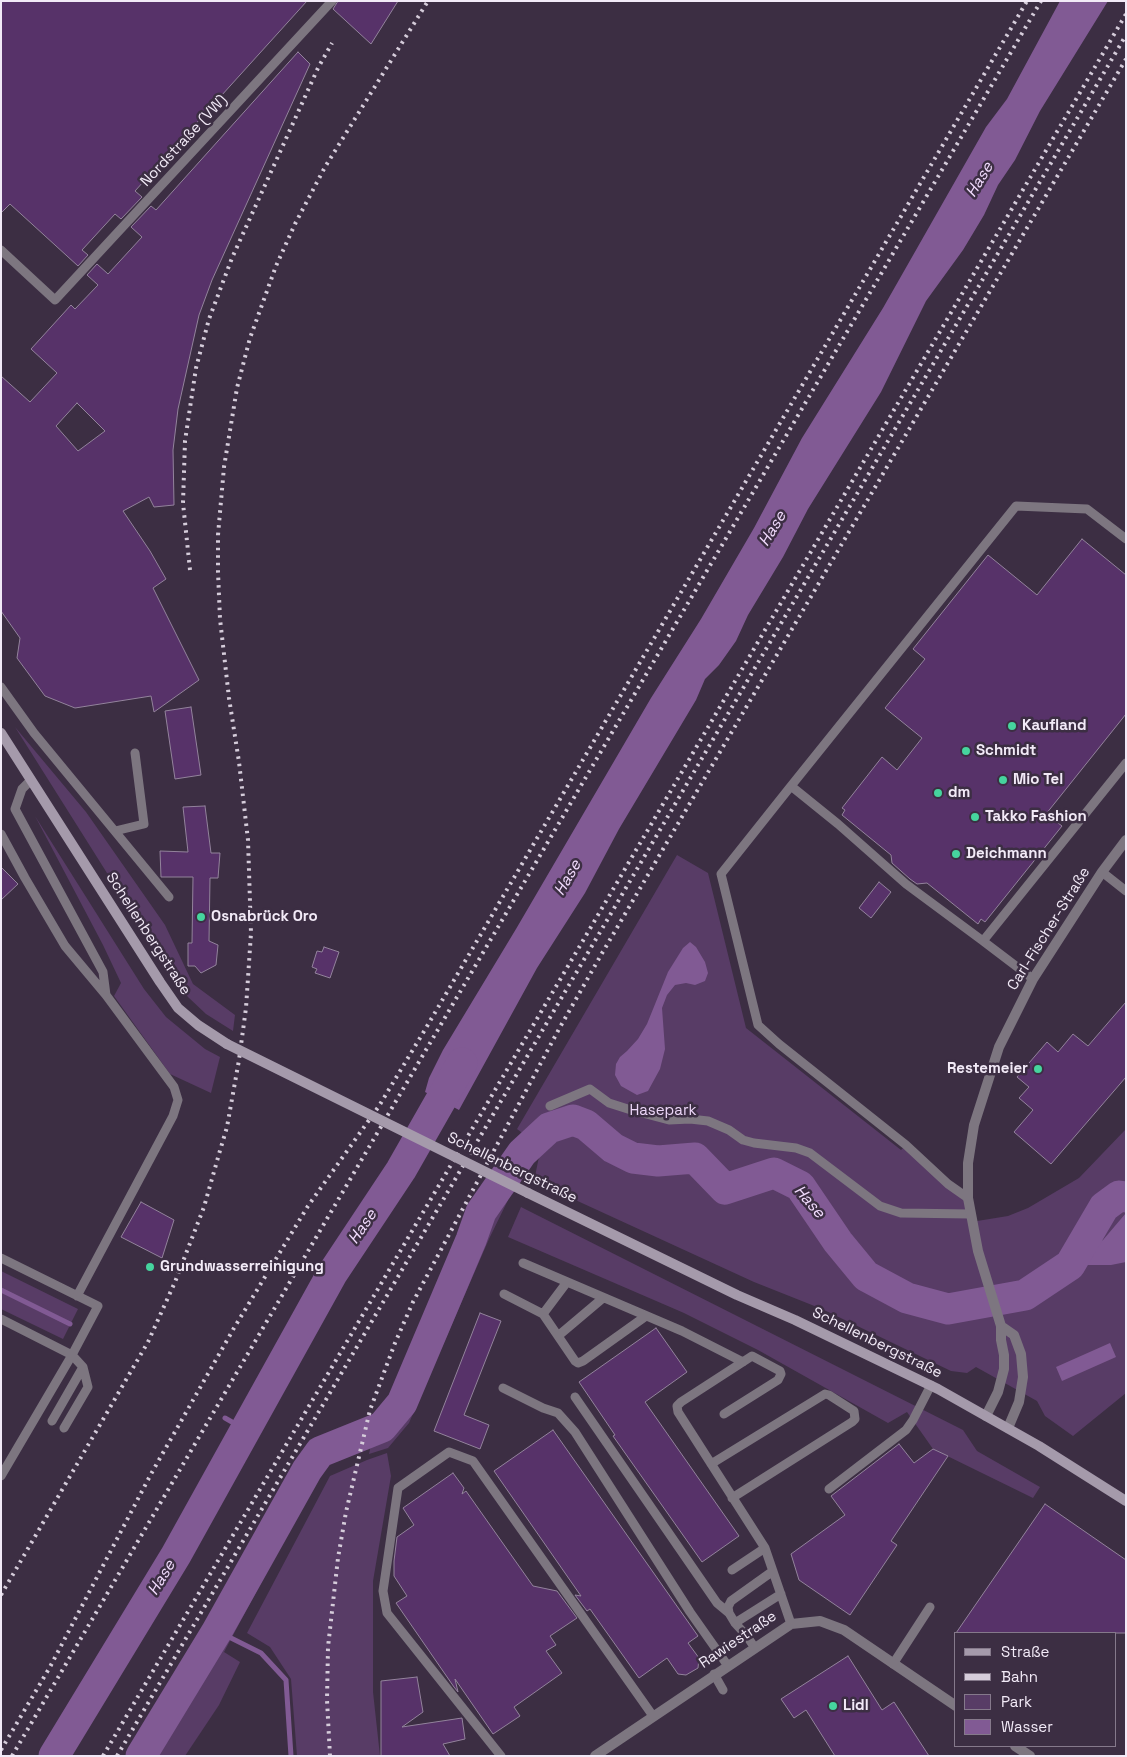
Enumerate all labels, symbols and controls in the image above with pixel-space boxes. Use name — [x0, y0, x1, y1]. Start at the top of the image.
street label: Nordstraße (VW) — [137, 91, 231, 191]
water label: Hase — [962, 159, 998, 201]
water label: Hase — [755, 508, 791, 550]
place label: Kaufland — [1022, 717, 1087, 735]
marker: Kaufland — [1006, 720, 1018, 732]
place label: Schmidt — [976, 742, 1036, 760]
marker: Schmidt — [960, 745, 972, 757]
place label: Mio Tel — [1013, 771, 1063, 789]
marker: Mio Tel — [997, 774, 1009, 786]
place label: dm — [948, 784, 970, 802]
marker: dm — [932, 787, 944, 799]
place label: Takko Fashion — [985, 808, 1087, 826]
marker: Takko Fashion — [969, 811, 981, 823]
place label: Deichmann — [966, 845, 1047, 863]
marker: Deichmann — [950, 848, 962, 860]
water label: Hase — [550, 857, 586, 899]
street label: Carl-Fischer-Straße — [1004, 864, 1094, 994]
street label: Schellenbergstraße — [102, 869, 194, 999]
place label: Osnabrück Oro — [211, 908, 318, 926]
marker: Osnabrück Oro — [195, 911, 207, 923]
place label: Restemeier — [947, 1060, 1028, 1078]
marker: Restemeier — [1032, 1063, 1044, 1075]
park label: Hasepark — [629, 1102, 697, 1120]
street label: Schellenbergstraße — [444, 1129, 580, 1207]
water label: Hase — [789, 1182, 829, 1222]
water label: Hase — [345, 1206, 381, 1248]
place label: Grundwasserreinigung — [160, 1258, 324, 1276]
marker: Grundwasserreinigung — [144, 1261, 156, 1273]
street label: Schellenbergstraße — [809, 1304, 945, 1382]
water label: Hase — [144, 1557, 180, 1599]
street label: Rawiestraße — [696, 1608, 780, 1672]
legend — [954, 1632, 1117, 1747]
text: Straße — [1001, 1642, 1049, 1661]
text: Bahn — [1001, 1667, 1038, 1686]
text: Park — [1001, 1692, 1032, 1711]
place label: Lidl — [843, 1697, 869, 1715]
marker: Lidl — [827, 1700, 839, 1712]
text: Wasser — [1001, 1717, 1053, 1736]

